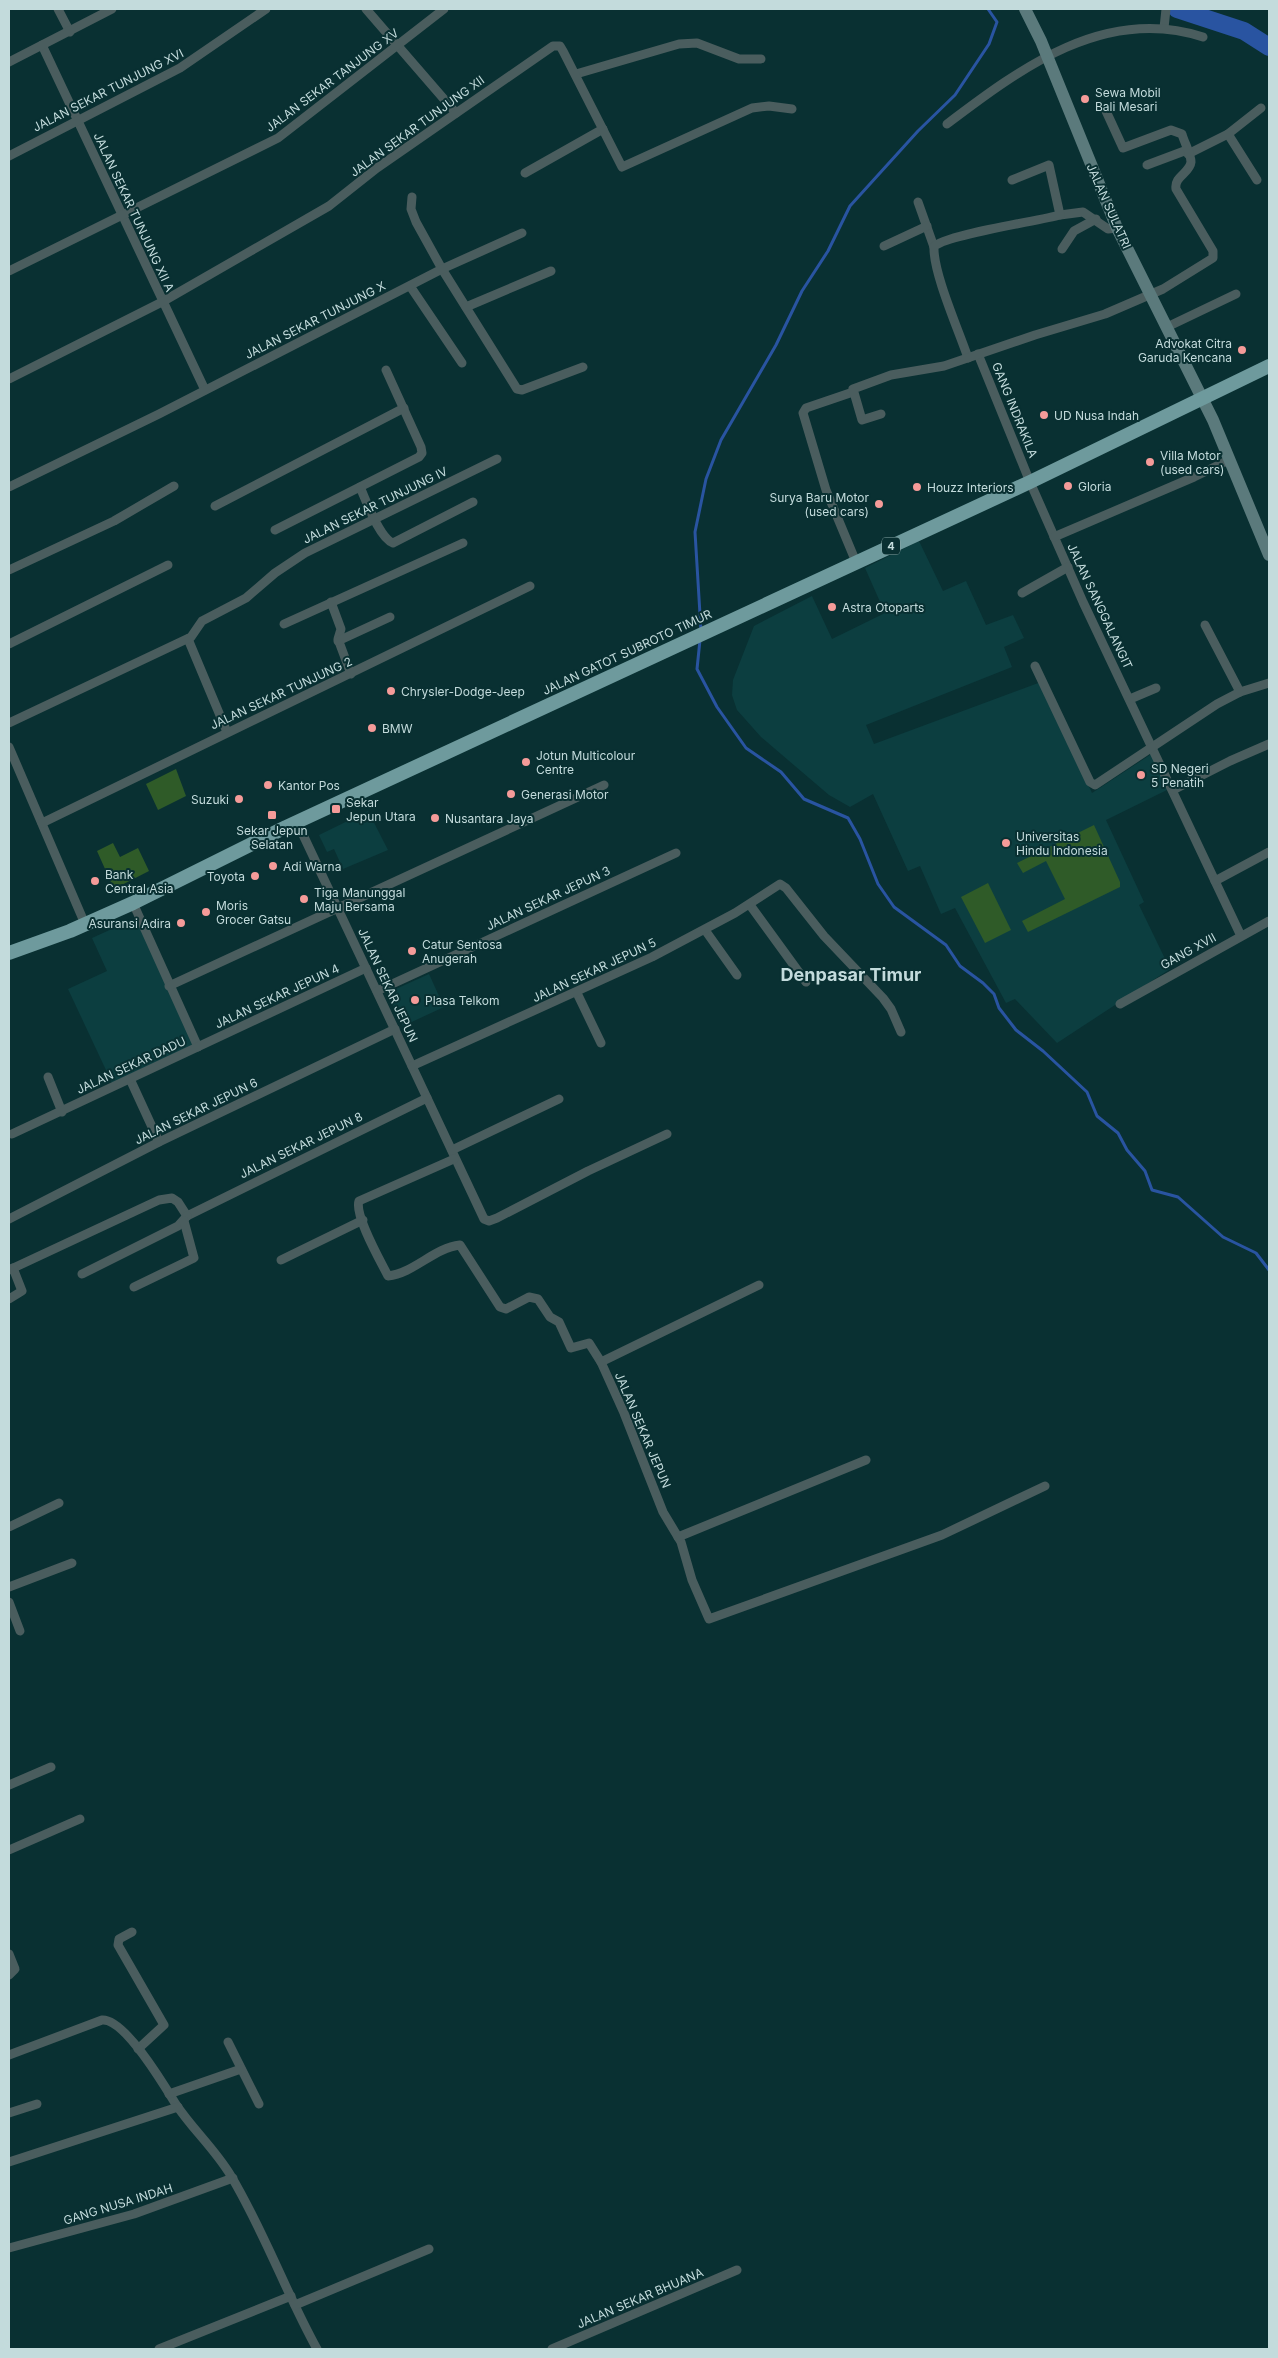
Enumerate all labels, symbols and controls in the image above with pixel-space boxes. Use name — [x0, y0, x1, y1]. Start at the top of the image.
street label: JALAN SEKAR TANJUNG XV — [263, 25, 401, 135]
street label: JALAN SEKAR TUNJUNG XVI — [30, 45, 186, 135]
street label: JALAN SEKAR TUNJUNG XII — [347, 72, 487, 180]
place label: Sewa Mobil Bali Mesari — [1095, 85, 1161, 114]
marker: Sewa Mobil Bali Mesari — [1079, 93, 1091, 105]
street label: JALAN SEKAR TUNJUNG XII A — [90, 130, 178, 294]
street label: JALAN SULATRI — [1083, 161, 1135, 251]
street label: JALAN SEKAR TUNJUNG X — [242, 278, 388, 362]
place label: Advokat Citra Garuda Kencana — [1138, 336, 1232, 365]
marker: Advokat Citra Garuda Kencana — [1236, 344, 1248, 356]
street label: GANG INDRAKILA — [989, 360, 1041, 460]
place label: UD Nusa Indah — [1054, 408, 1139, 423]
marker: UD Nusa Indah — [1038, 409, 1050, 421]
place label: Villa Motor (used cars) — [1160, 448, 1224, 477]
marker: Villa Motor (used cars) — [1144, 456, 1156, 468]
street label: JALAN SEKAR TUNJUNG IV — [300, 463, 450, 547]
place label: Gloria — [1078, 479, 1111, 494]
place label: Houzz Interiors — [927, 480, 1014, 495]
marker: Gloria — [1062, 480, 1074, 492]
marker: Houzz Interiors — [911, 481, 923, 493]
place label: Surya Baru Motor (used cars) — [770, 490, 869, 519]
marker: Surya Baru Motor (used cars) — [873, 498, 885, 510]
road number: 4 — [882, 538, 900, 554]
street label: JALAN SANGGALANGIT — [1064, 541, 1136, 672]
place label: Astra Otoparts — [842, 600, 924, 615]
marker: Astra Otoparts — [826, 601, 838, 613]
street label: JALAN GATOT SUBROTO TIMUR — [540, 606, 714, 698]
street label: JALAN SEKAR TUNJUNG 2 — [208, 653, 354, 733]
place label: Chrysler-Dodge-Jeep — [401, 684, 525, 699]
marker: Chrysler-Dodge-Jeep — [385, 685, 397, 697]
place label: BMW — [382, 721, 413, 736]
marker: BMW — [366, 722, 378, 734]
place label: Jotun Multicolour Centre — [536, 748, 636, 777]
marker: Jotun Multicolour Centre — [520, 756, 532, 768]
place label: SD Negeri 5 Penatih — [1151, 761, 1209, 790]
marker: SD Negeri 5 Penatih — [1135, 769, 1147, 781]
place label: Kantor Pos — [278, 778, 340, 793]
marker: Kantor Pos — [262, 779, 274, 791]
place label: Generasi Motor — [521, 787, 609, 802]
marker: Generasi Motor — [505, 788, 517, 800]
place label: Suzuki — [191, 792, 229, 807]
marker: Suzuki — [233, 793, 245, 805]
place label: Sekar Jepun Utara — [346, 795, 416, 824]
marker: Sekar Jepun Utara — [330, 803, 342, 815]
marker: Sekar Jepun Selatan — [266, 809, 278, 821]
place label: Nusantara Jaya — [445, 811, 534, 826]
marker: Nusantara Jaya — [429, 812, 441, 824]
place label: Sekar Jepun Selatan — [236, 823, 308, 852]
place label: Universitas Hindu Indonesia — [1016, 829, 1108, 858]
marker: Universitas Hindu Indonesia — [1000, 837, 1012, 849]
place label: Adi Warna — [283, 859, 341, 874]
marker: Adi Warna — [267, 860, 279, 872]
street label: JALAN SEKAR JEPUN 3 — [484, 863, 612, 933]
place label: Bank Central Asia — [105, 867, 174, 896]
place label: Toyota — [207, 869, 245, 884]
marker: Toyota — [249, 870, 261, 882]
marker: Bank Central Asia — [89, 875, 101, 887]
place label: Tiga Manunggal Maju Bersama — [314, 885, 405, 914]
marker: Tiga Manunggal Maju Bersama — [298, 893, 310, 905]
place label: Moris Grocer Gatsu — [216, 898, 291, 927]
marker: Moris Grocer Gatsu — [200, 906, 212, 918]
place label: Asuransi Adira — [89, 916, 171, 931]
marker: Asuransi Adira — [175, 917, 187, 929]
street label: JALAN SEKAR JEPUN — [355, 925, 421, 1045]
street label: GANG XVII — [1158, 930, 1218, 972]
street label: JALAN SEKAR JEPUN 5 — [530, 935, 658, 1005]
place label: Catur Sentosa Anugerah — [422, 937, 502, 966]
marker: Catur Sentosa Anugerah — [406, 945, 418, 957]
street label: JALAN SEKAR JEPUN 4 — [212, 960, 342, 1031]
district label: Denpasar Timur — [781, 964, 921, 985]
place label: Plasa Telkom — [425, 993, 500, 1008]
marker: Plasa Telkom — [409, 994, 421, 1006]
street label: JALAN SEKAR DADU — [74, 1033, 188, 1097]
street label: JALAN SEKAR JEPUN 6 — [132, 1075, 260, 1147]
street label: JALAN SEKAR JEPUN 8 — [237, 1109, 365, 1181]
street label: JALAN SEKAR JEPUN — [612, 1370, 674, 1490]
street label: GANG NUSA INDAH — [62, 2180, 174, 2228]
street label: JALAN SEKAR BHUANA — [575, 2265, 705, 2331]

